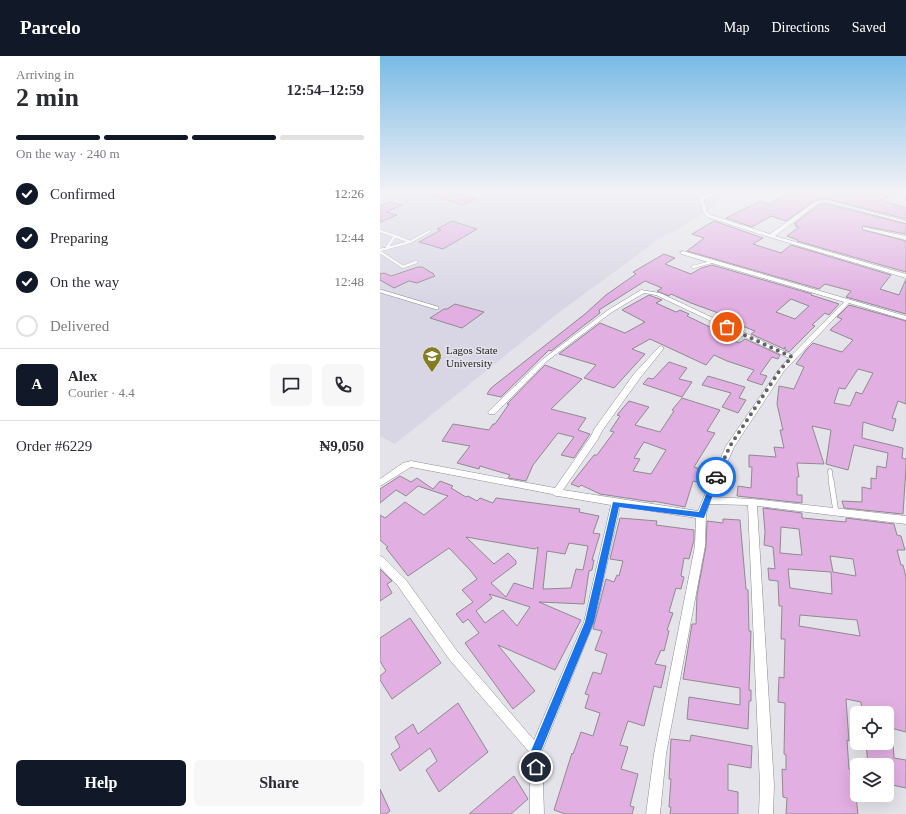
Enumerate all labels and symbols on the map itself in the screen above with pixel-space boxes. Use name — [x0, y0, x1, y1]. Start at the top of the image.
pin — [710, 310, 744, 344]
place label: Lagos State University — [446, 344, 498, 369]
school or university icon: Lagos State University — [421, 345, 443, 373]
courier — [696, 457, 736, 497]
pin — [519, 750, 553, 784]

